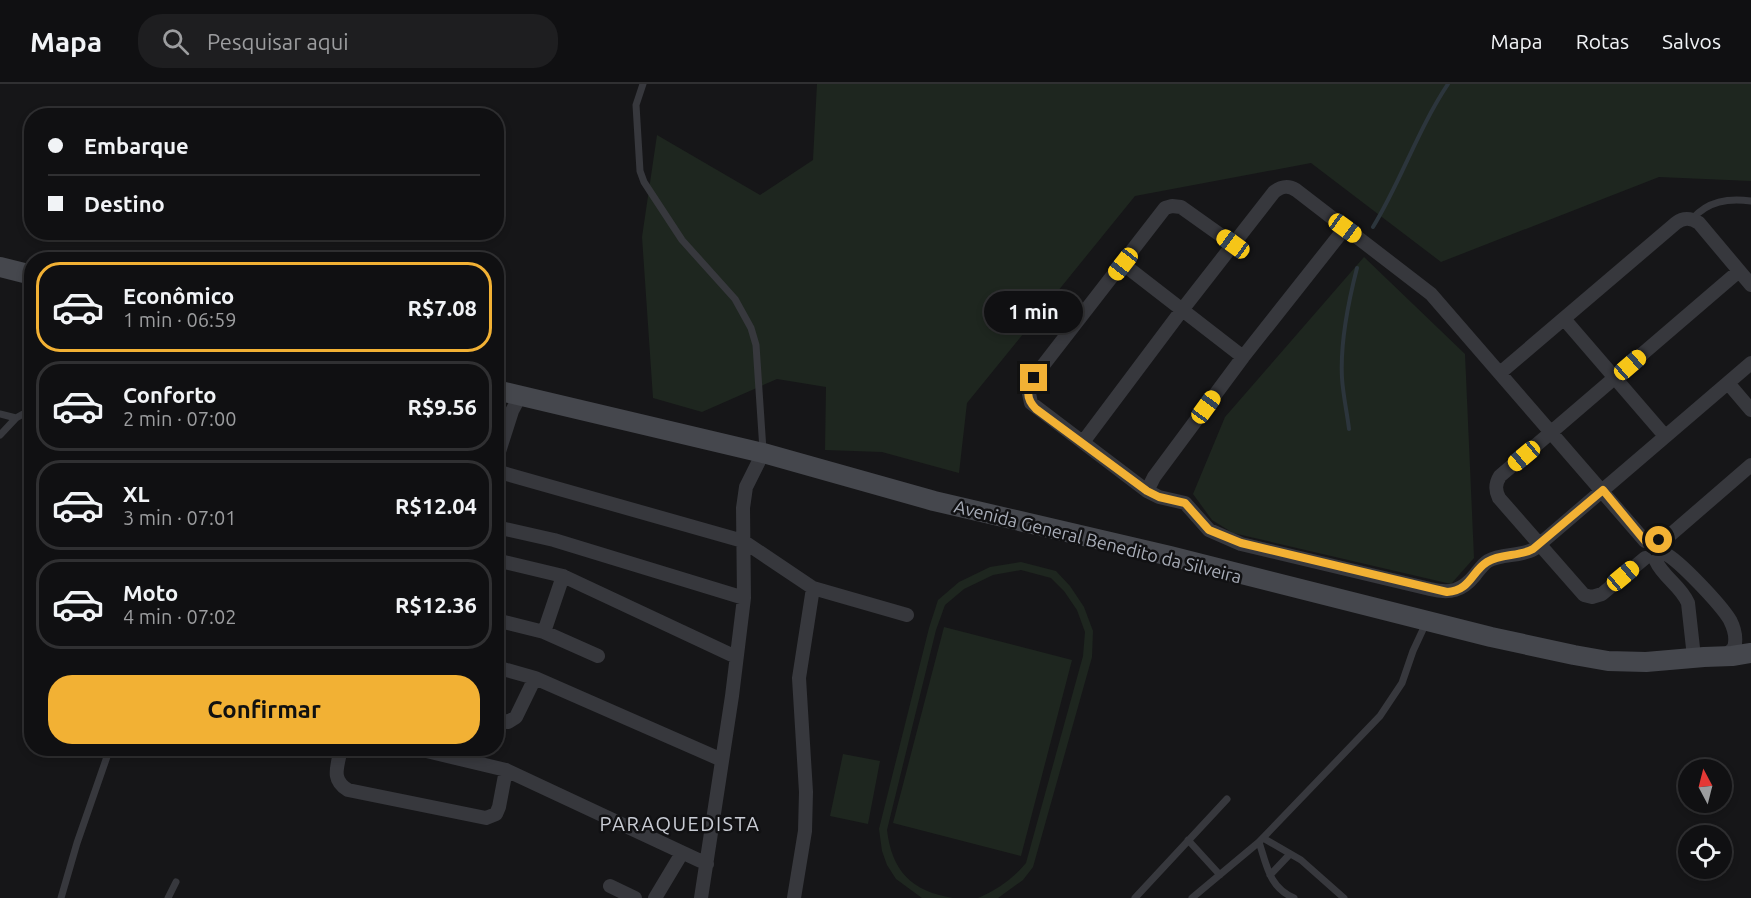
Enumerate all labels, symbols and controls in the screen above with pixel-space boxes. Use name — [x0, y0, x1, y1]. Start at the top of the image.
search box — [138, 14, 558, 68]
icon: search — [159, 25, 192, 58]
text: Mapa — [30, 26, 102, 57]
text: Pesquisar aqui — [207, 29, 349, 54]
text: Mapa — [1491, 29, 1543, 53]
text: Rotas — [1576, 29, 1629, 53]
text: Salvos — [1662, 29, 1721, 53]
text: Embarque — [84, 133, 189, 158]
text: Destino — [84, 191, 165, 216]
car — [1325, 210, 1365, 246]
car — [1213, 226, 1253, 262]
car — [1105, 244, 1141, 284]
icon: car — [51, 280, 105, 334]
text: Econômico — [123, 283, 234, 308]
callout: 1 min — [984, 291, 1084, 333]
text: R$7.08 — [408, 295, 477, 320]
text: 1 min — [1008, 300, 1059, 323]
text: 1 min · 06:59 — [123, 308, 237, 331]
car — [1611, 346, 1649, 384]
route end — [1020, 364, 1047, 391]
icon: car — [51, 379, 105, 433]
text: Conforto — [123, 382, 217, 407]
car — [1188, 387, 1224, 427]
text: R$9.56 — [408, 394, 477, 419]
text: 2 min · 07:00 — [123, 407, 237, 430]
car — [1504, 438, 1544, 474]
icon: car — [51, 478, 105, 532]
text: XL — [123, 481, 150, 506]
text: R$12.04 — [395, 493, 477, 518]
street label: Avenida General Benedito da Silveira — [952, 496, 1244, 586]
text: 3 min · 07:01 — [123, 506, 237, 529]
route start — [1645, 526, 1672, 553]
car — [1603, 558, 1643, 594]
icon: car — [51, 577, 105, 631]
text: Moto — [123, 580, 178, 605]
text: R$12.36 — [395, 592, 477, 617]
text: 4 min · 07:02 — [123, 605, 237, 628]
button: Confirmar — [48, 675, 480, 744]
north arrow — [1678, 759, 1732, 813]
map controls — [1678, 759, 1732, 879]
district label: PARAQUEDISTA — [599, 812, 761, 835]
button: locate — [1678, 825, 1732, 879]

